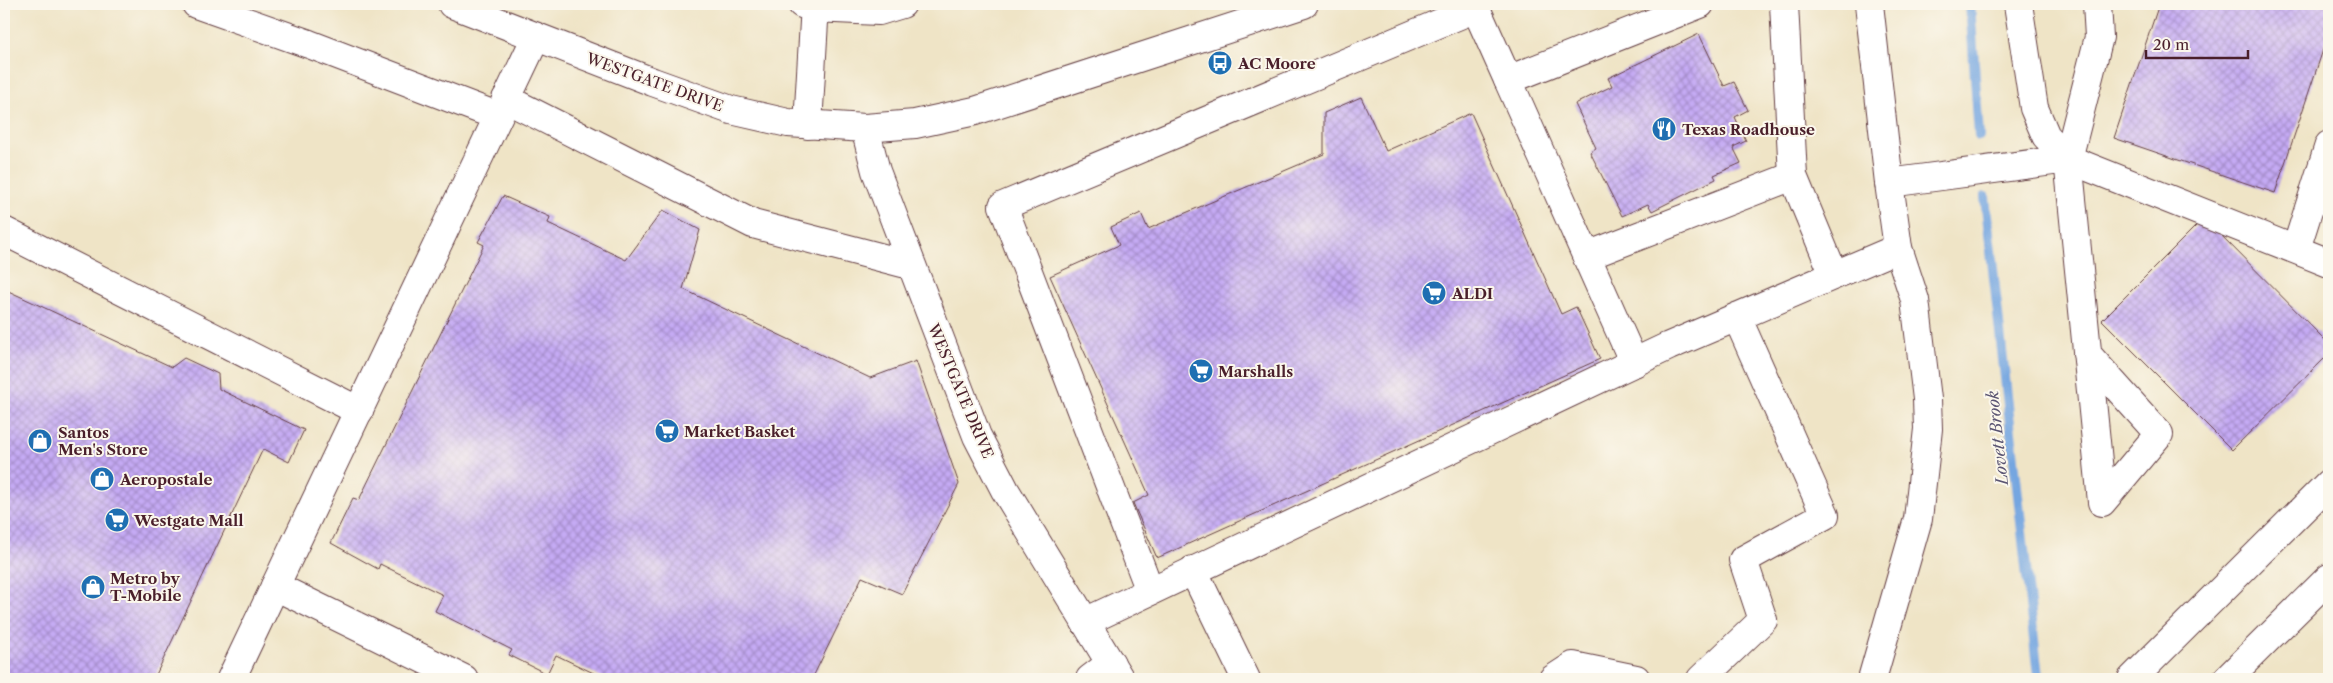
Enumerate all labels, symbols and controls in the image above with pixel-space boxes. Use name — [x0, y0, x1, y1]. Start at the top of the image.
scale bar — [2146, 28, 2248, 60]
text: 20 m — [2153, 35, 2189, 54]
street label: WESTGATE DRIVE — [583, 48, 726, 116]
bus stop icon: AC Moore — [1207, 50, 1233, 76]
place label: AC Moore — [1237, 54, 1316, 73]
restaurant icon: Texas Roadhouse — [1651, 116, 1677, 142]
place label: Texas Roadhouse — [1682, 120, 1815, 139]
supermarket icon: ALDI — [1421, 280, 1447, 306]
place label: ALDI — [1451, 284, 1493, 303]
street label: WESTGATE DRIVE — [924, 320, 998, 461]
supermarket icon: Marshalls — [1188, 358, 1214, 384]
place label: Marshalls — [1218, 362, 1293, 381]
water label: Lovett Brook — [1982, 389, 2012, 488]
supermarket icon: Market Basket — [654, 418, 680, 444]
place label: Market Basket — [684, 422, 795, 441]
place label: Santos Men's Store — [58, 423, 148, 459]
shop icon: Santos Men's Store — [27, 428, 53, 454]
shop icon: Aeropostale — [89, 466, 115, 492]
place label: Aeropostale — [119, 470, 212, 489]
supermarket icon: Westgate Mall — [104, 507, 130, 533]
place label: Westgate Mall — [133, 511, 244, 530]
place label: Metro by T-Mobile — [110, 569, 181, 605]
shop icon: Metro by T-Mobile — [80, 574, 106, 600]

